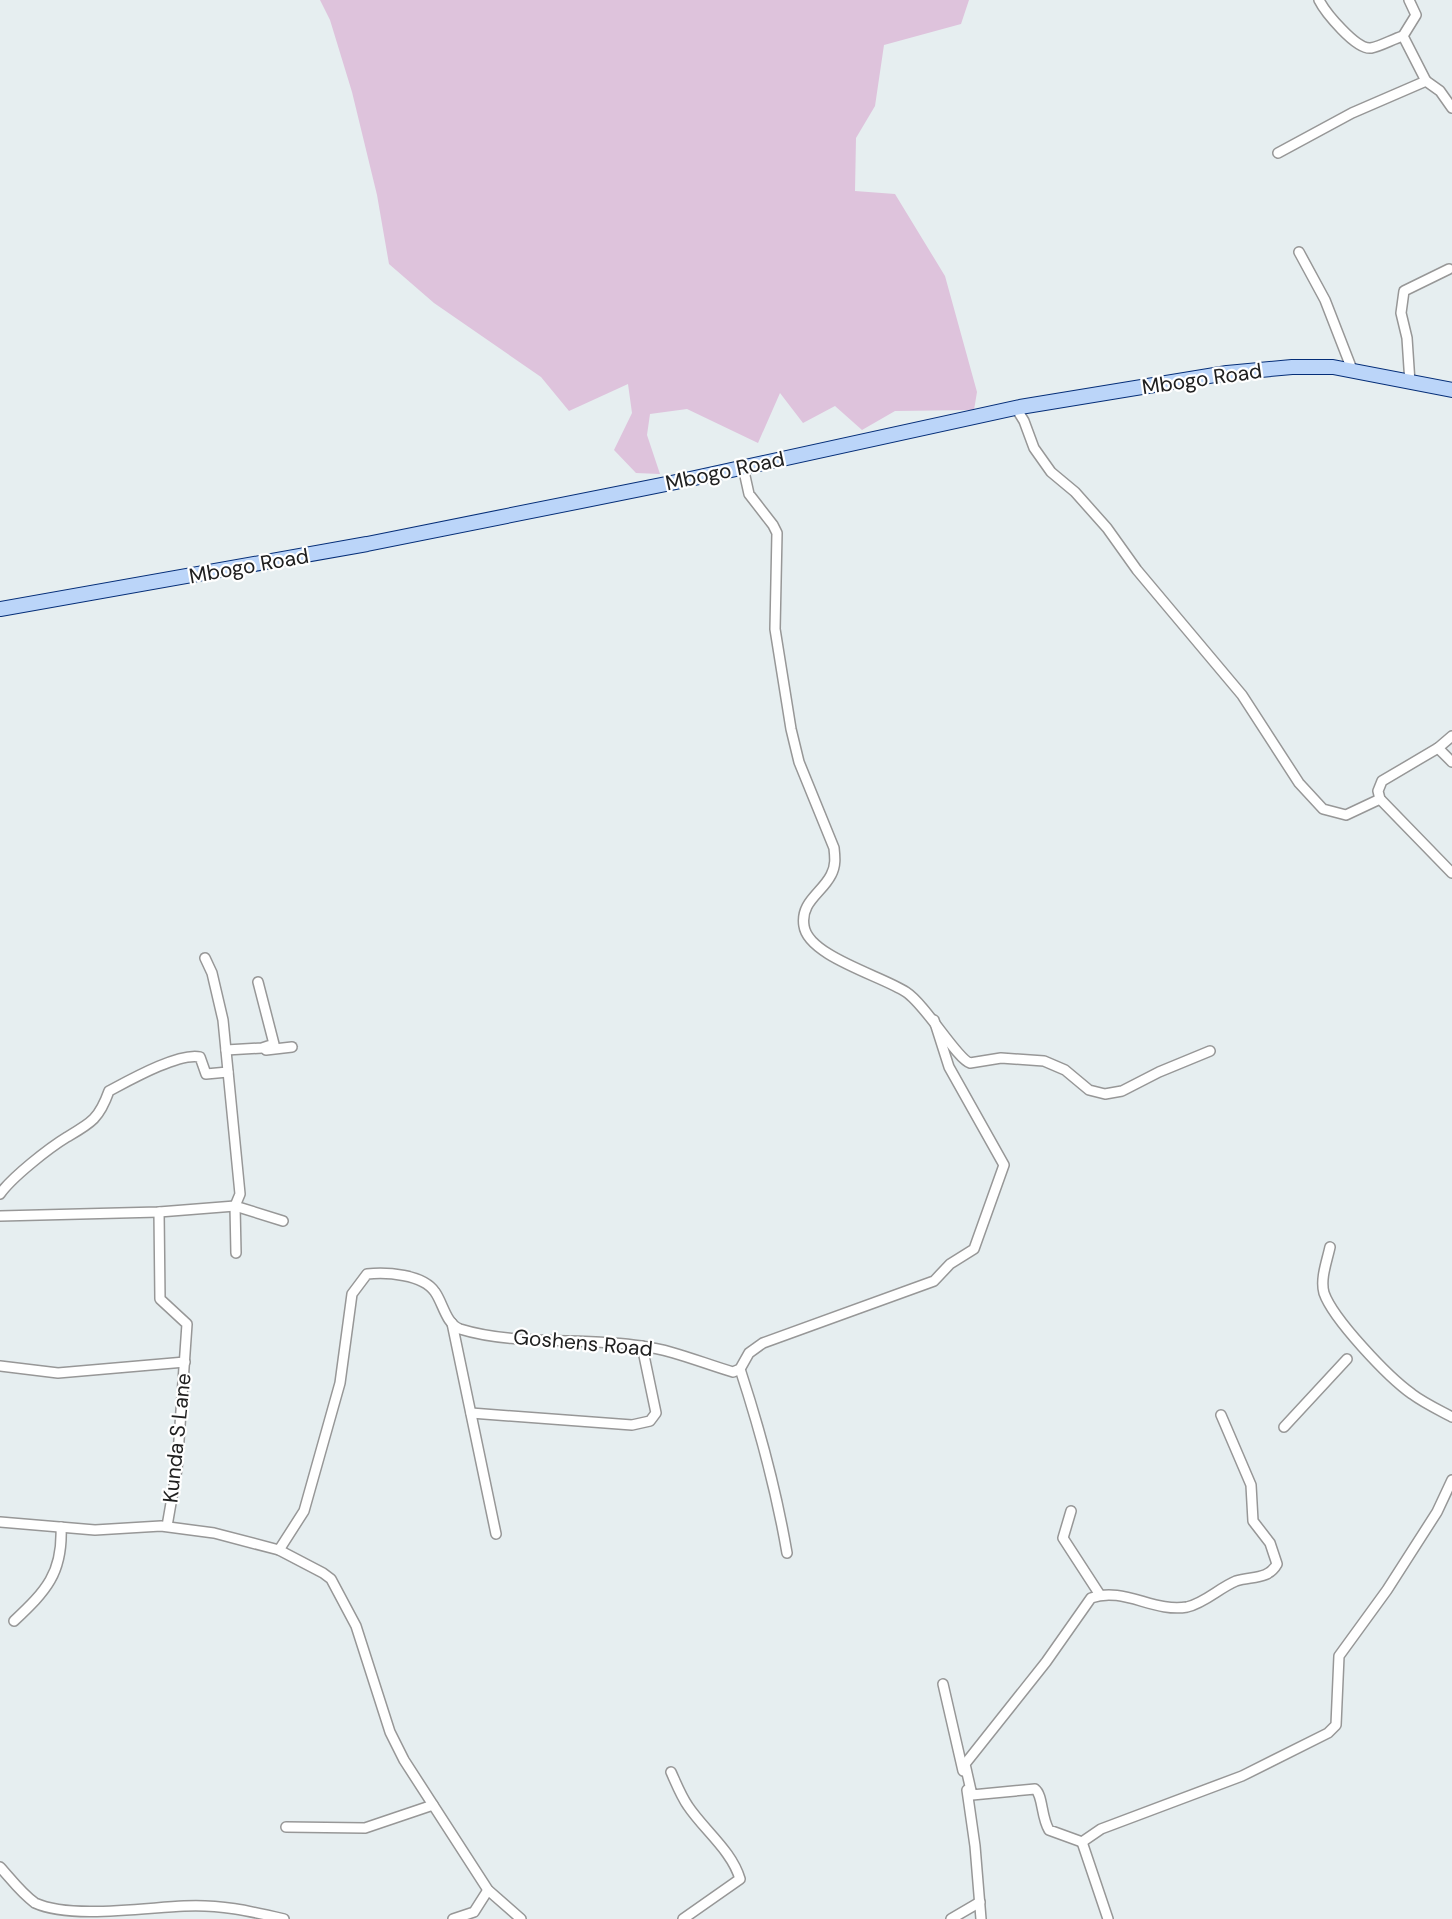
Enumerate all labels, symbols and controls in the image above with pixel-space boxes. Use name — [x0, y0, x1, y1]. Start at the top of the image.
street label: Mbogo Road — [1140, 357, 1264, 401]
street label: Mbogo Road — [663, 445, 787, 497]
street label: Mbogo Road — [187, 542, 311, 590]
street label: Goshens Road — [512, 1323, 654, 1363]
street label: Kunda S Lane — [156, 1372, 198, 1504]

